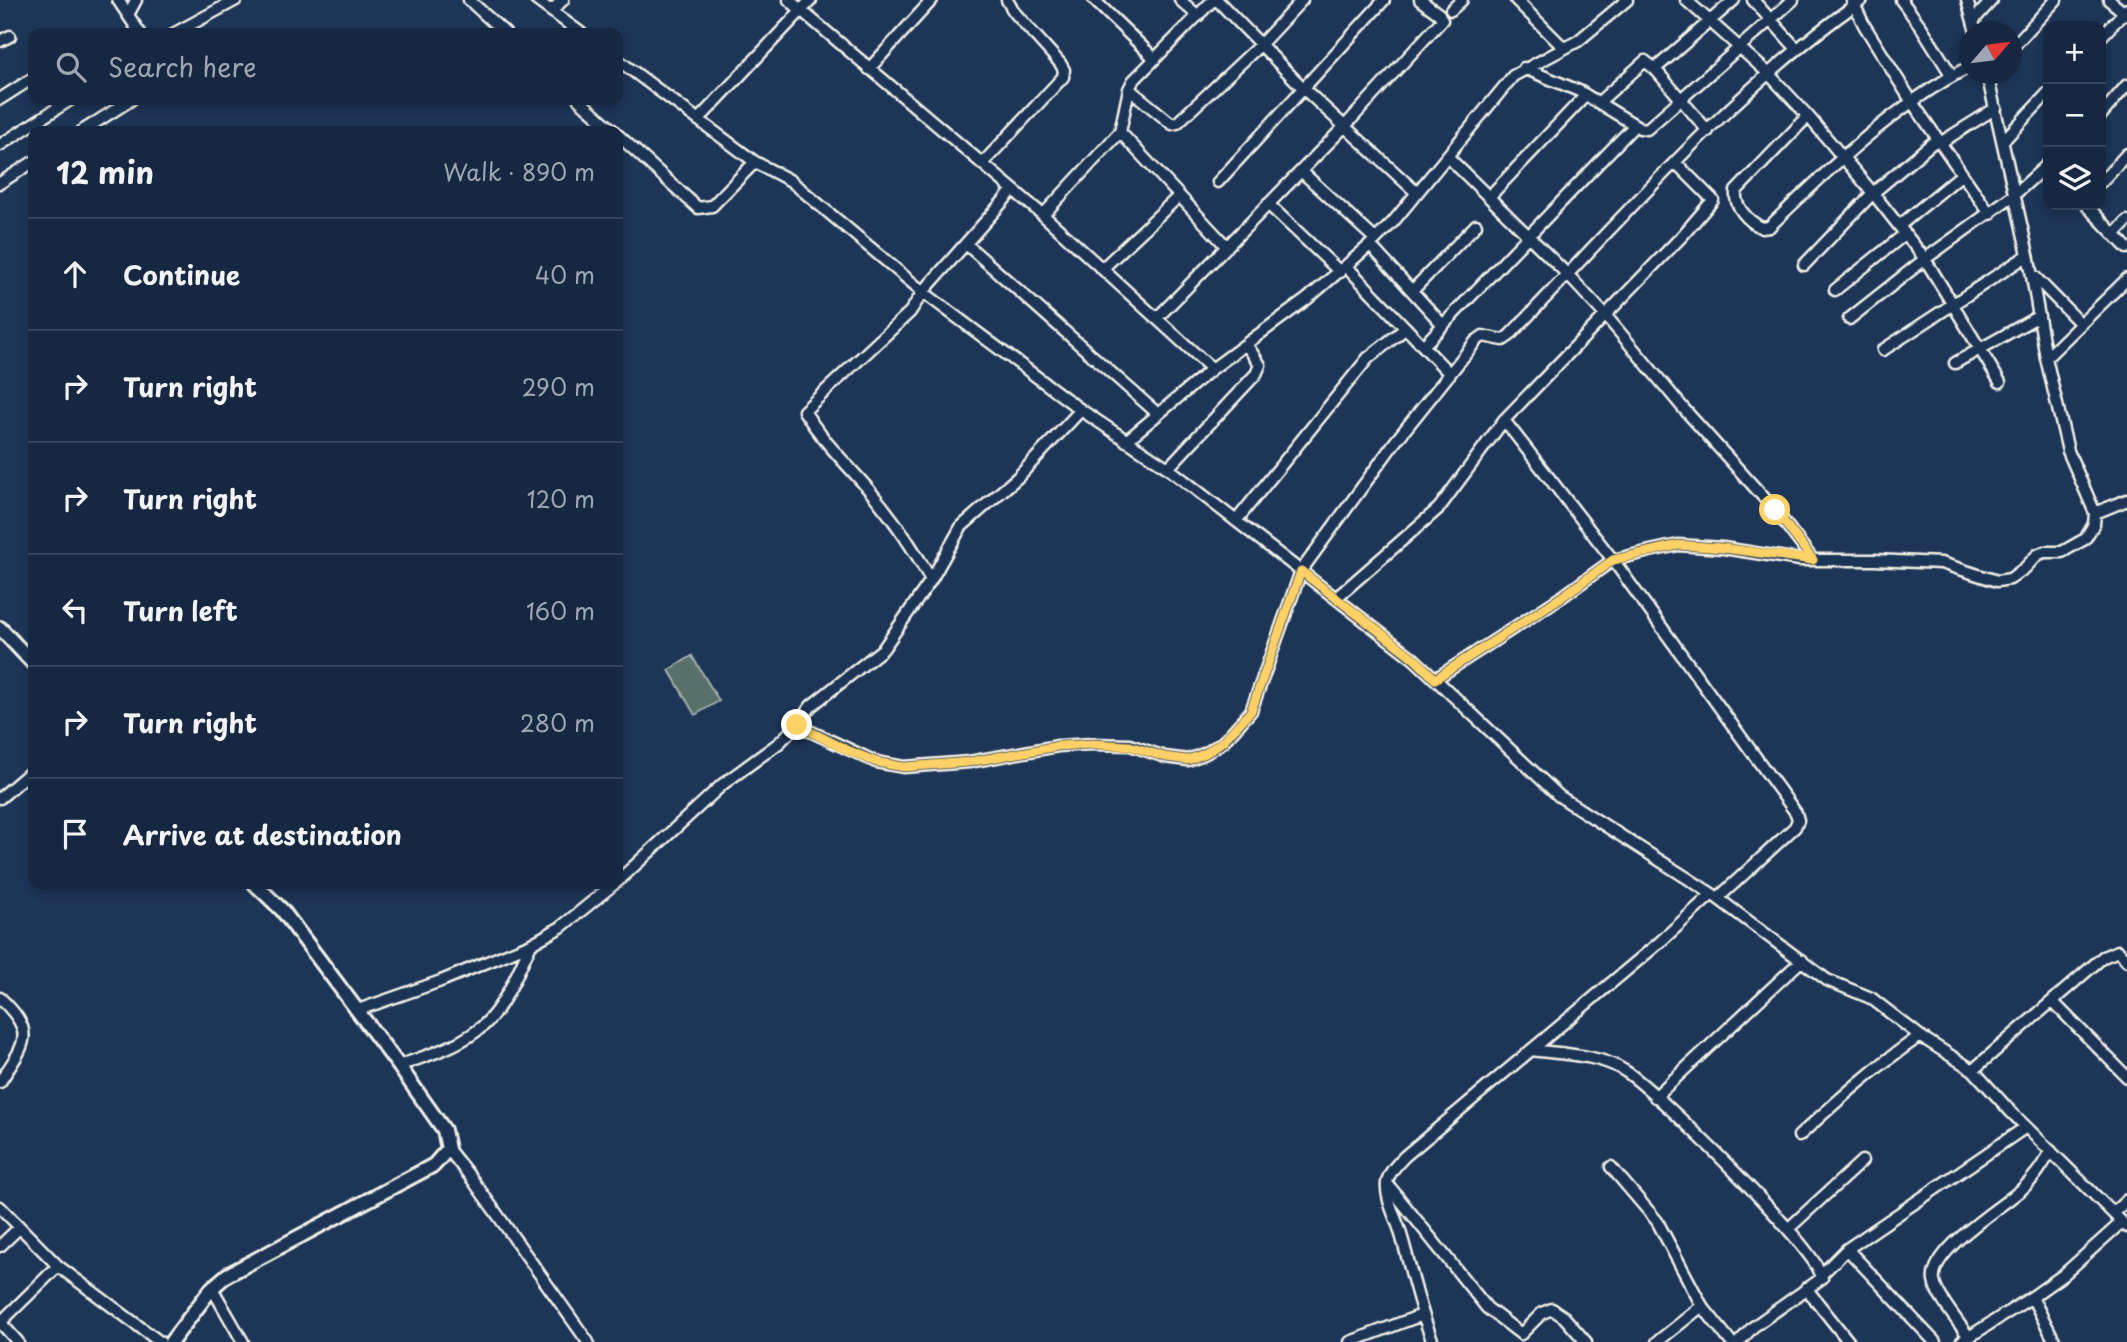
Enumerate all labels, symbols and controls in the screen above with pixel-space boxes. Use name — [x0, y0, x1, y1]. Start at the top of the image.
north arrow — [1959, 21, 2022, 84]
map controls — [2043, 21, 2106, 210]
button: + — [2043, 21, 2106, 84]
search box — [28, 28, 623, 105]
text: Search here — [108, 47, 257, 86]
icon: search — [52, 48, 90, 86]
button: − — [2043, 84, 2106, 147]
button: layers — [2043, 147, 2106, 210]
text: 12 min — [56, 149, 154, 194]
text: Walk · 890 m — [443, 154, 595, 189]
icon: ahead — [56, 255, 94, 293]
text: Continue — [123, 255, 240, 294]
text: 40 m — [535, 257, 595, 292]
icon: right — [56, 367, 94, 405]
text: Turn right — [123, 367, 257, 406]
text: 290 m — [522, 369, 595, 404]
icon: right — [56, 479, 94, 517]
text: Turn right — [123, 479, 257, 518]
text: 120 m — [527, 481, 595, 516]
route start — [1759, 494, 1790, 525]
icon: left — [56, 591, 94, 629]
text: Turn left — [123, 591, 238, 630]
text: 160 m — [526, 593, 595, 628]
icon: right — [56, 703, 94, 741]
text: Turn right — [123, 703, 257, 742]
text: 280 m — [520, 705, 595, 740]
route end — [781, 709, 812, 740]
icon: arrive — [56, 815, 94, 853]
text: Arrive at destination — [123, 815, 402, 854]

